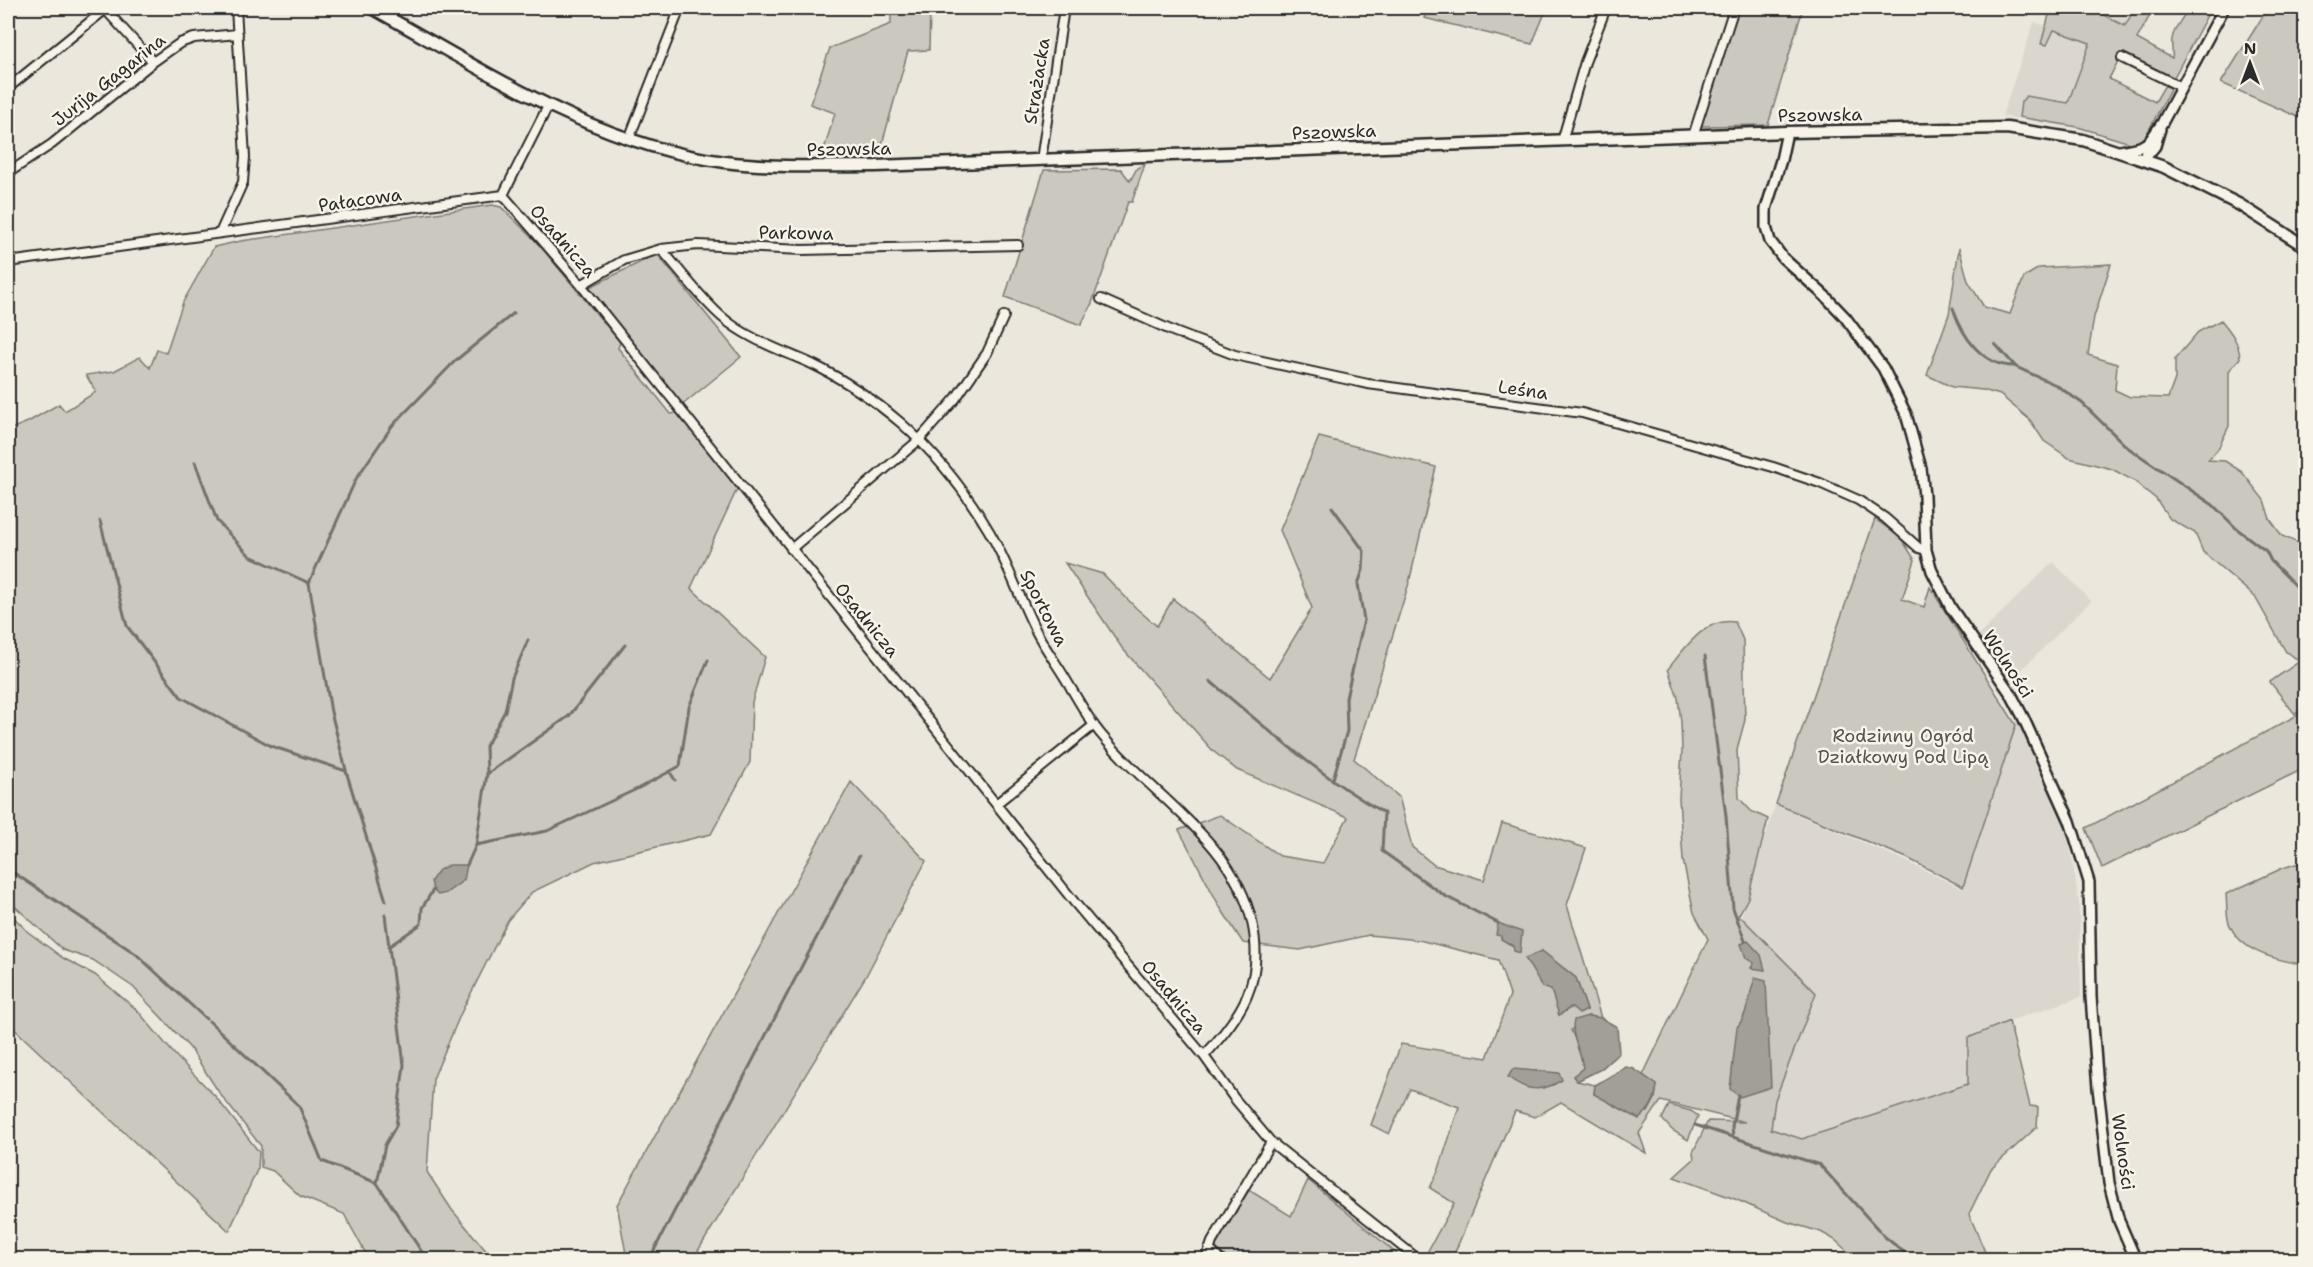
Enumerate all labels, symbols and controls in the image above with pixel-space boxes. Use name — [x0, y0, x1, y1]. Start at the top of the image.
street label: Jurija Gagarina — [48, 28, 170, 132]
north arrow — [2220, 33, 2280, 93]
street label: Strażacka — [1018, 36, 1056, 126]
text: N — [2244, 38, 2256, 59]
street label: Pszowska — [1778, 102, 1862, 128]
street label: Pszowska — [1291, 119, 1377, 145]
street label: Pszowska — [807, 136, 891, 162]
street label: Pałacowa — [317, 182, 403, 218]
street label: Osadnicza — [524, 199, 602, 283]
street label: Parkowa — [758, 220, 834, 246]
street label: Leśna — [1496, 375, 1550, 405]
street label: Sportowa — [1014, 566, 1074, 650]
street label: Osadnicza — [829, 577, 905, 663]
street label: Wolności — [1977, 625, 2039, 703]
park label: Rodzinny Ogród Działkowy Pod Lipą — [1818, 724, 1989, 769]
street label: Osadnicza — [1136, 955, 1212, 1039]
street label: Wolności — [2106, 1112, 2140, 1192]

